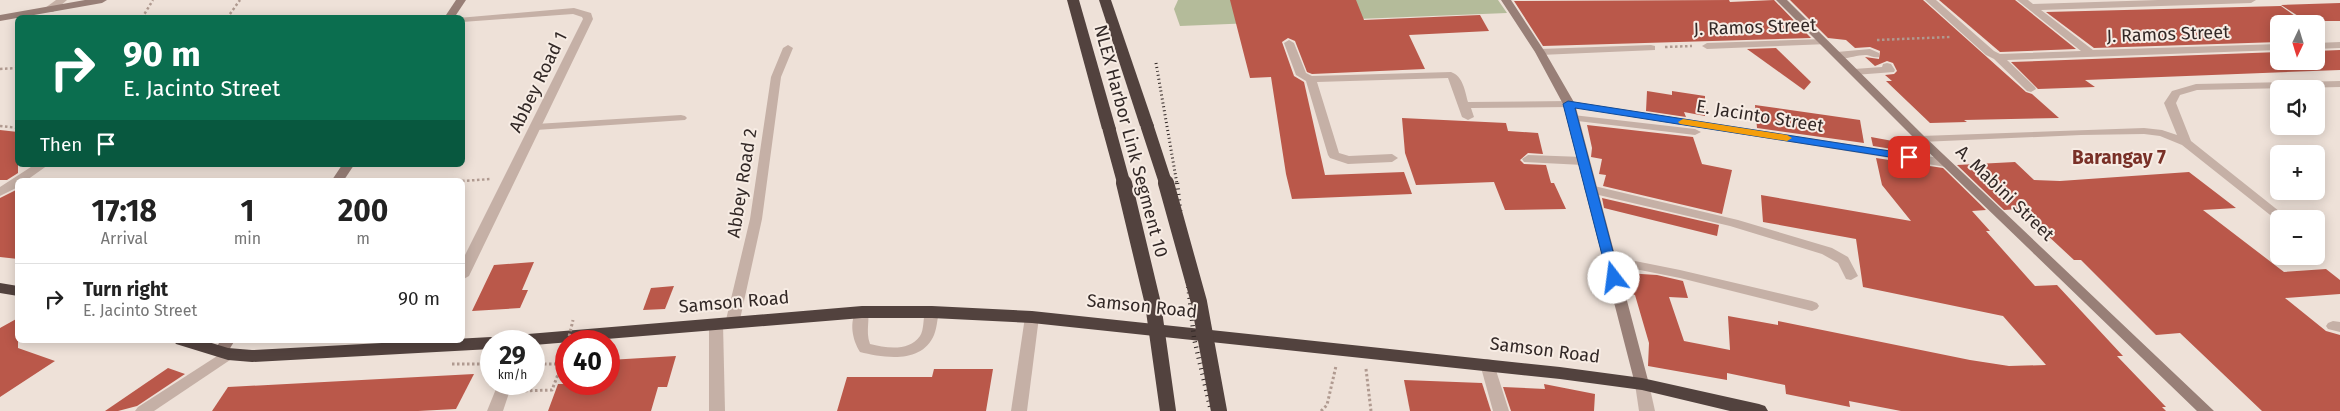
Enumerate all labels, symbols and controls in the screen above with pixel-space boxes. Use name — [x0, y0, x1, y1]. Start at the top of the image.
street label: J. Ramos Street — [1693, 14, 1817, 40]
north arrow — [2270, 15, 2325, 70]
map controls — [2270, 15, 2325, 265]
street label: J. Ramos Street — [2106, 21, 2230, 47]
street label: NLEX Harbor Link Segment 10 — [1089, 22, 1173, 260]
street label: Abbey Road 1 — [504, 28, 572, 136]
text: 90 m — [123, 33, 201, 75]
icon: right — [40, 35, 105, 100]
text: E. Jacinto Street — [123, 75, 280, 102]
button: sound — [2270, 80, 2325, 135]
street label: E. Jacinto Street — [1695, 95, 1826, 137]
street label: Abbey Road 2 — [723, 127, 762, 239]
icon: arrive — [92, 130, 120, 158]
text: Then — [40, 133, 82, 156]
pin — [1888, 136, 1930, 178]
street label: A. Mabini Street — [1951, 141, 2059, 246]
icon: arrive — [1895, 143, 1923, 171]
button: + — [2270, 145, 2325, 200]
district label: Barangay 7 — [2072, 146, 2166, 169]
text: 17:18 — [92, 193, 157, 229]
text: 1 — [240, 193, 254, 229]
text: 200 — [338, 193, 388, 229]
button: − — [2270, 210, 2325, 265]
text: Arrival — [101, 229, 148, 248]
text: min — [234, 229, 261, 248]
text: m — [356, 229, 370, 248]
position arrow — [1587, 251, 1639, 303]
text: Turn right — [83, 278, 168, 301]
icon: right — [40, 285, 68, 313]
street label: Samson Road — [678, 286, 790, 318]
text: 90 m — [398, 287, 440, 310]
street label: Samson Road — [1086, 289, 1198, 323]
text: E. Jacinto Street — [83, 301, 197, 320]
speed limit sign: 40 — [555, 330, 620, 395]
street label: Samson Road — [1489, 332, 1601, 368]
text: 29 — [499, 341, 526, 371]
text: km/h — [498, 368, 527, 382]

